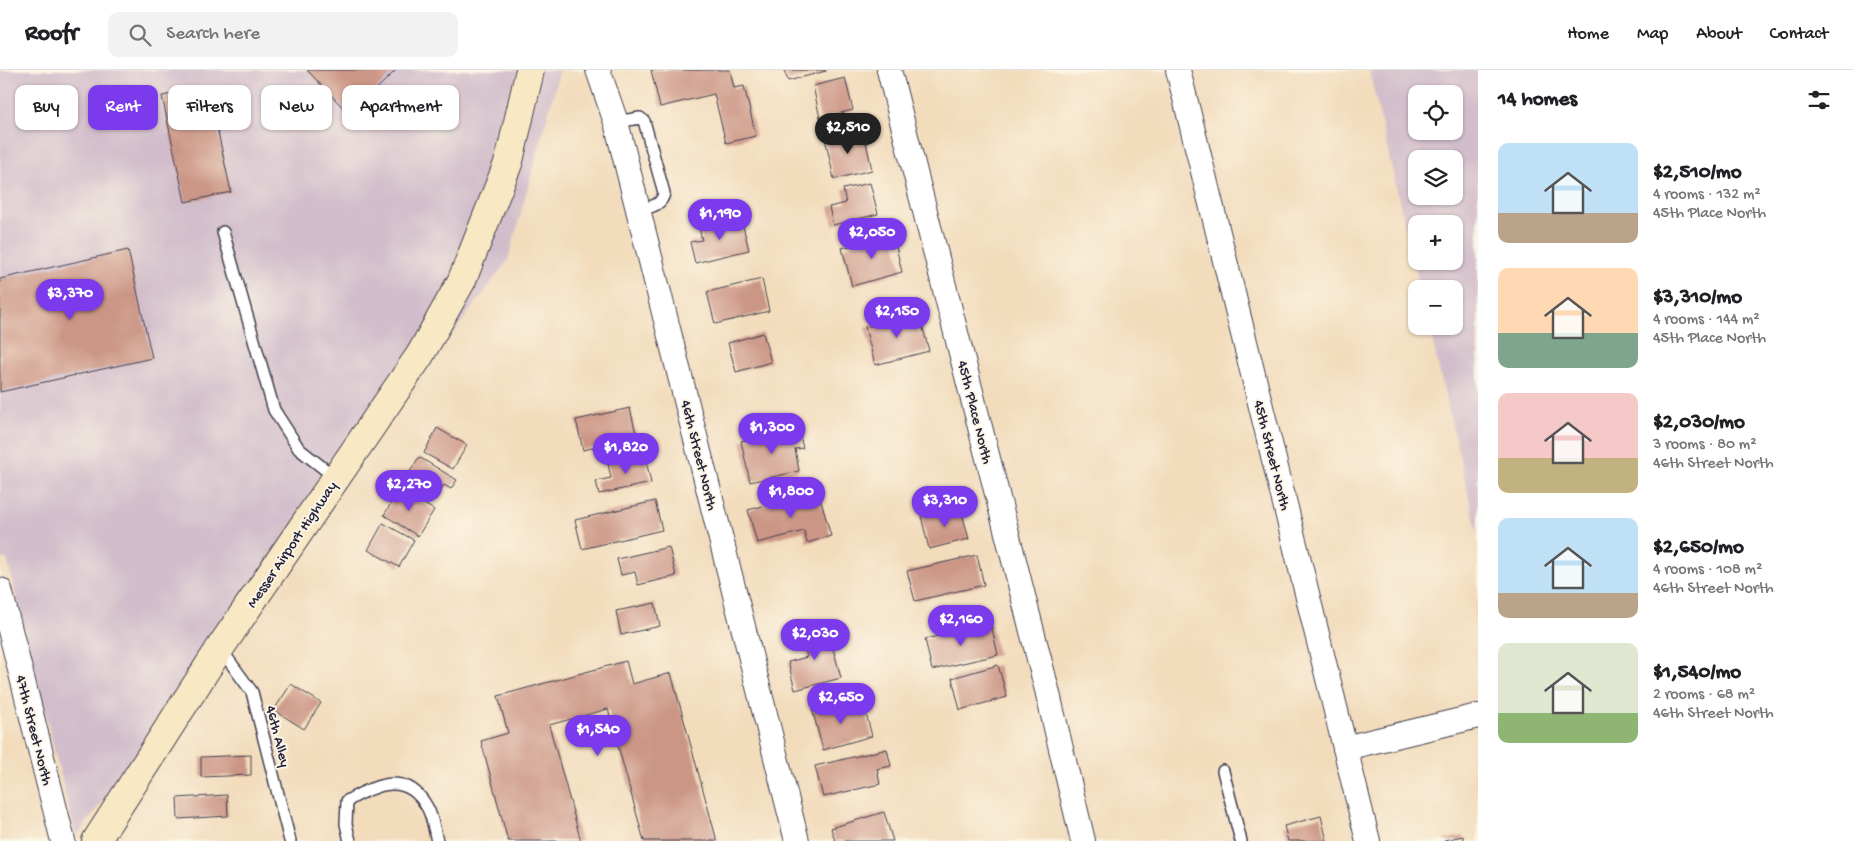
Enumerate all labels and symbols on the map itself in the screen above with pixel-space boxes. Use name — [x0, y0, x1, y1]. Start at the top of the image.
pin: $2,510 — [807, 112, 889, 155]
pin: $1,190 — [679, 198, 761, 241]
pin: $2,050 — [831, 218, 913, 260]
pin: $3,370 — [29, 278, 111, 321]
pin: $2,150 — [856, 296, 938, 339]
street label: 45th Place North — [952, 359, 996, 466]
street label: 46th Street North — [676, 398, 720, 513]
street label: 45th Street North — [1249, 398, 1294, 513]
pin: $1,300 — [731, 412, 813, 455]
pin: $1,820 — [585, 432, 667, 475]
pin: $2,270 — [368, 470, 450, 512]
pin: $1,800 — [750, 476, 832, 519]
street label: Messer Airport Highway — [244, 478, 342, 612]
pin: $3,310 — [904, 486, 986, 528]
pin: $2,160 — [920, 604, 1002, 647]
pin: $2,030 — [774, 618, 856, 661]
street label: 47th Street North — [11, 673, 55, 788]
pin: $2,650 — [800, 682, 882, 725]
street label: 46th Alley — [261, 704, 294, 770]
pin: $1,540 — [557, 714, 639, 757]

